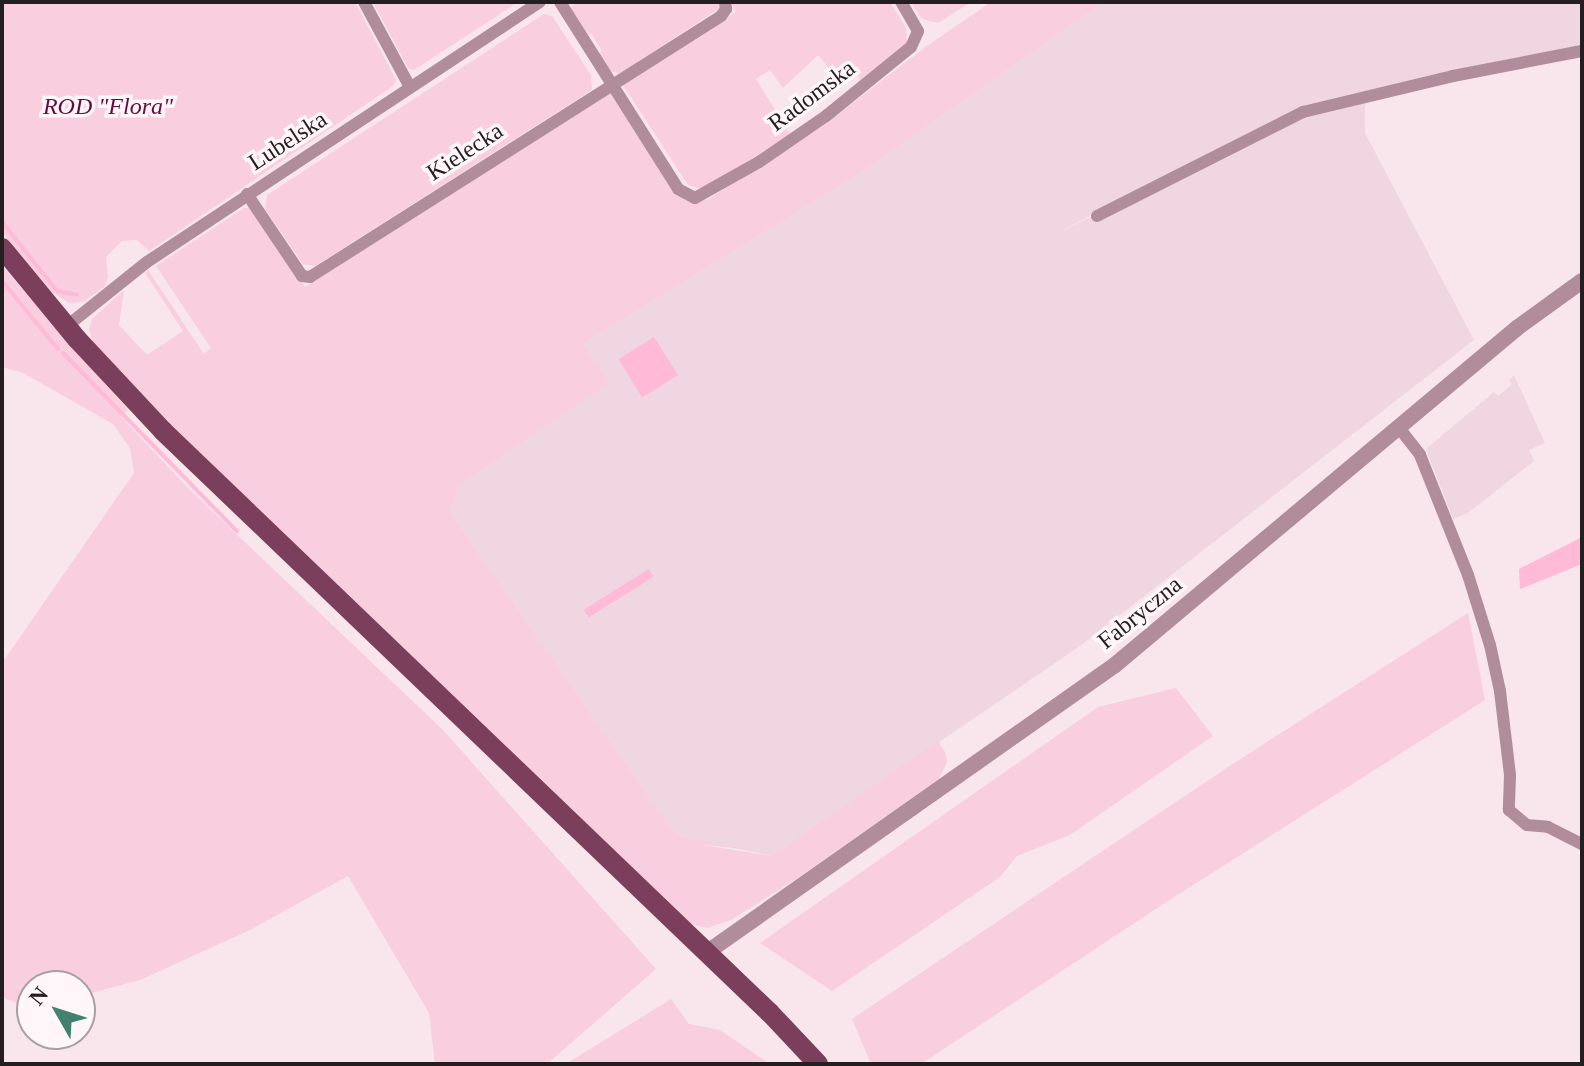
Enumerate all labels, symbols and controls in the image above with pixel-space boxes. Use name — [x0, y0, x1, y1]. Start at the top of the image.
street label: Radomska — [763, 54, 861, 138]
park label: ROD "Flora" — [43, 93, 173, 121]
street label: Lubelska — [243, 105, 333, 177]
street label: Kielecka — [421, 117, 509, 187]
street label: Fabryczna — [1092, 570, 1188, 656]
north arrow — [16, 970, 96, 1050]
text: N — [24, 982, 53, 1010]

